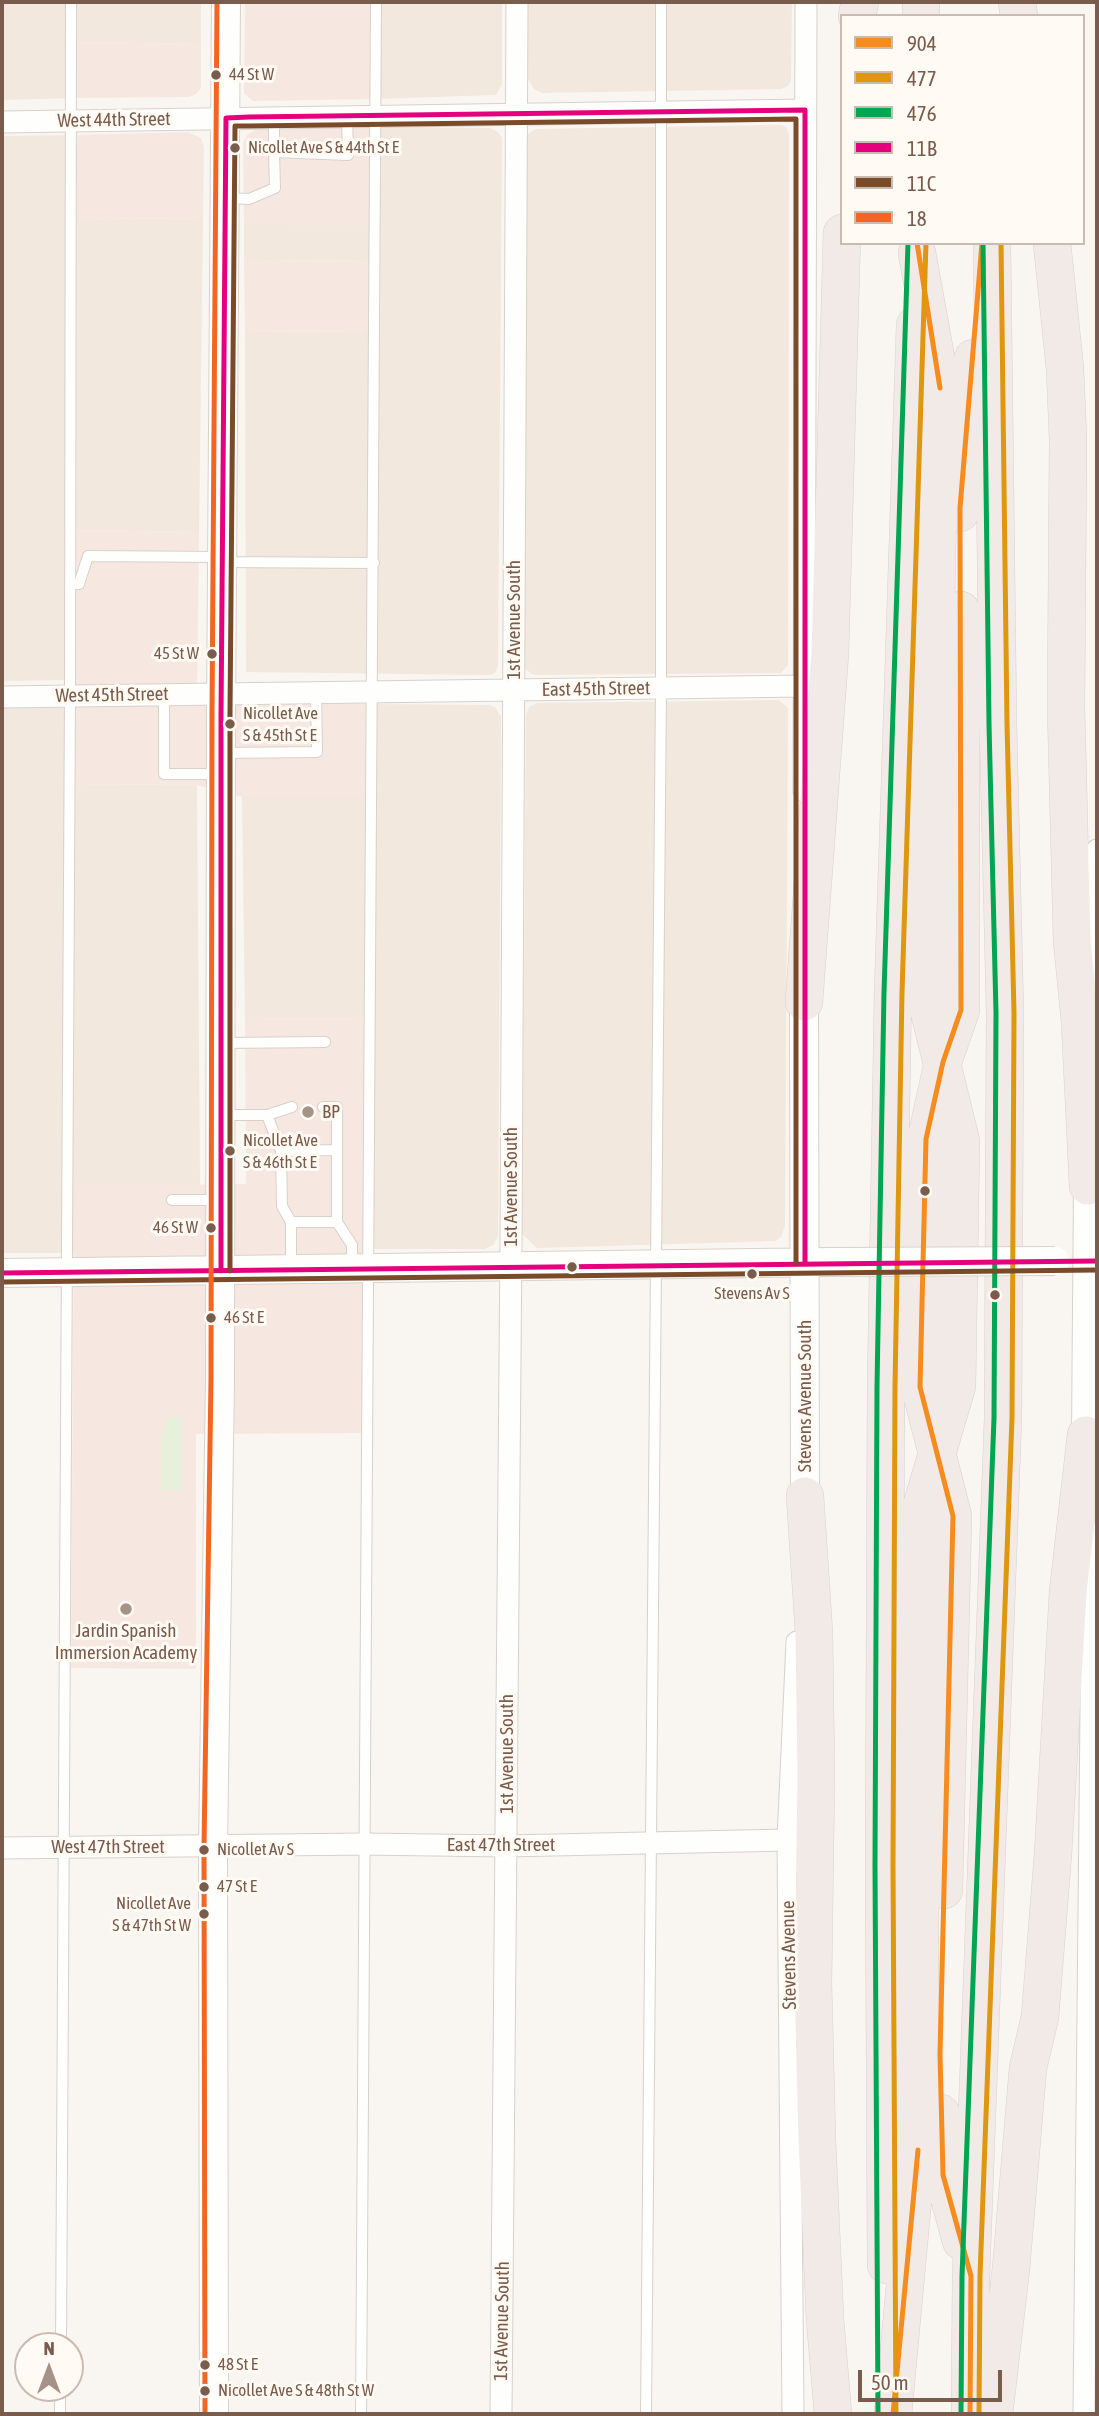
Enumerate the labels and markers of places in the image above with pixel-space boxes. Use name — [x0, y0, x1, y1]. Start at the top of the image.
place label: 44 St W — [229, 65, 274, 85]
marker: 44 St W — [209, 68, 223, 82]
place label: Nicollet Ave S & 44th St E — [248, 138, 399, 158]
marker: Nicollet Ave S & 44th St E — [228, 141, 242, 155]
place label: 45 St W — [154, 644, 199, 664]
marker: 45 St W — [205, 647, 219, 661]
place label: Nicollet Ave S & 45th St E — [243, 704, 318, 744]
marker: Nicollet Ave S & 45th St E — [223, 717, 237, 731]
place label: BP — [322, 1101, 340, 1123]
marker: BP — [300, 1104, 316, 1120]
place label: Nicollet Ave S & 46th St E — [243, 1131, 318, 1171]
marker: Nicollet Ave S & 46th St E — [223, 1144, 237, 1158]
unlabelled marker — [918, 1184, 932, 1198]
place label: 46 St W — [153, 1218, 198, 1238]
marker: 46 St W — [204, 1221, 218, 1235]
unlabelled marker — [565, 1260, 579, 1274]
marker: Stevens Av S — [745, 1267, 759, 1281]
place label: Stevens Av S — [714, 1284, 790, 1304]
unlabelled marker — [988, 1288, 1002, 1302]
place label: 46 St E — [224, 1308, 264, 1328]
marker: 46 St E — [204, 1311, 218, 1325]
marker: Jardin Spanish Immersion Academy — [118, 1601, 134, 1617]
place label: Jardin Spanish Immersion Academy — [55, 1620, 197, 1664]
place label: Nicollet Av S — [217, 1840, 294, 1860]
marker: Nicollet Av S — [197, 1843, 211, 1857]
place label: 47 St E — [217, 1877, 257, 1897]
marker: 47 St E — [197, 1880, 211, 1894]
place label: Nicollet Ave S & 47th St W — [112, 1894, 191, 1934]
marker: Nicollet Ave S & 47th St W — [197, 1907, 211, 1921]
place label: 48 St E — [218, 2355, 258, 2375]
marker: 48 St E — [198, 2358, 212, 2372]
place label: Nicollet Ave S & 48th St W — [218, 2381, 374, 2401]
marker: Nicollet Ave S & 48th St W — [198, 2384, 212, 2398]

